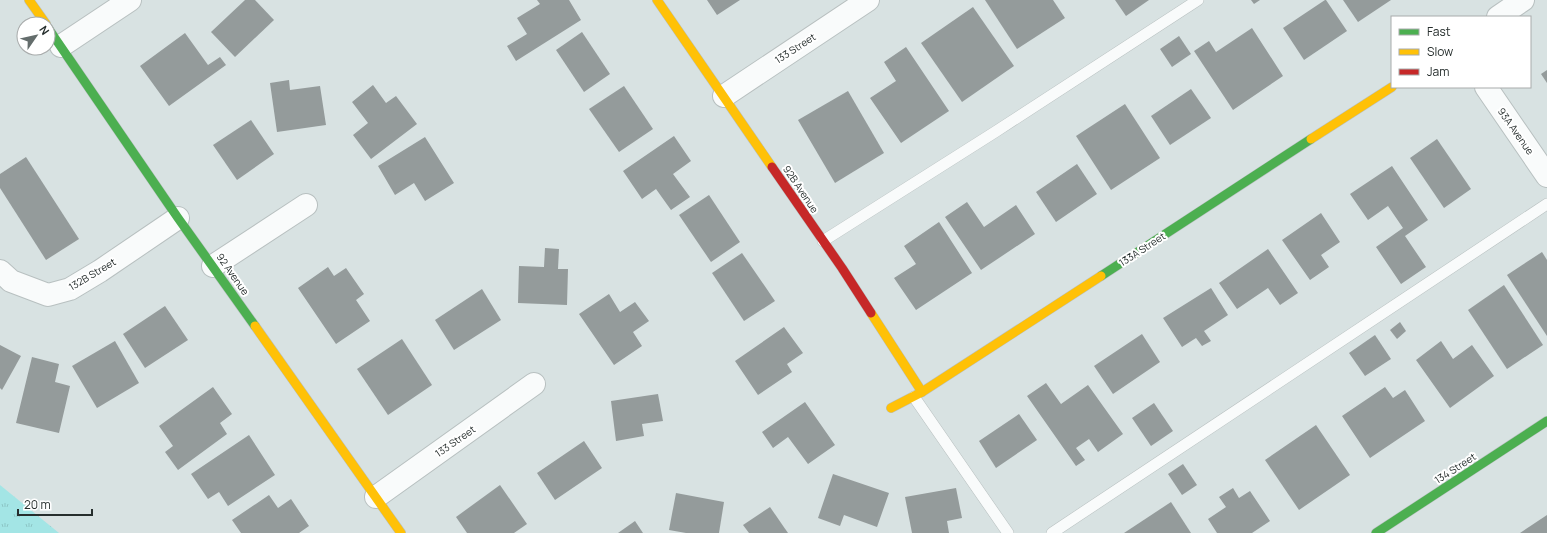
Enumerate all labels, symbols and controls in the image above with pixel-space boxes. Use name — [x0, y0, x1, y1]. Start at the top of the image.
north arrow — [16, 16, 56, 56]
legend — [1391, 16, 1531, 88]
text: N — [36, 23, 53, 38]
text: Fast — [1427, 23, 1451, 40]
street label: 133 Street — [772, 30, 818, 66]
text: Slow — [1427, 43, 1453, 60]
text: Jam — [1427, 63, 1449, 80]
street label: 93A Avenue — [1495, 105, 1537, 157]
street label: 92B Avenue — [780, 163, 822, 216]
street label: 133A Street — [1116, 229, 1168, 269]
street label: 92 Avenue — [213, 250, 253, 298]
street label: 132B Street — [66, 254, 118, 294]
street label: 133 Street — [432, 422, 478, 460]
street label: 134 Street — [1432, 449, 1478, 487]
scale bar — [18, 491, 92, 517]
text: 20 m — [24, 496, 51, 513]

